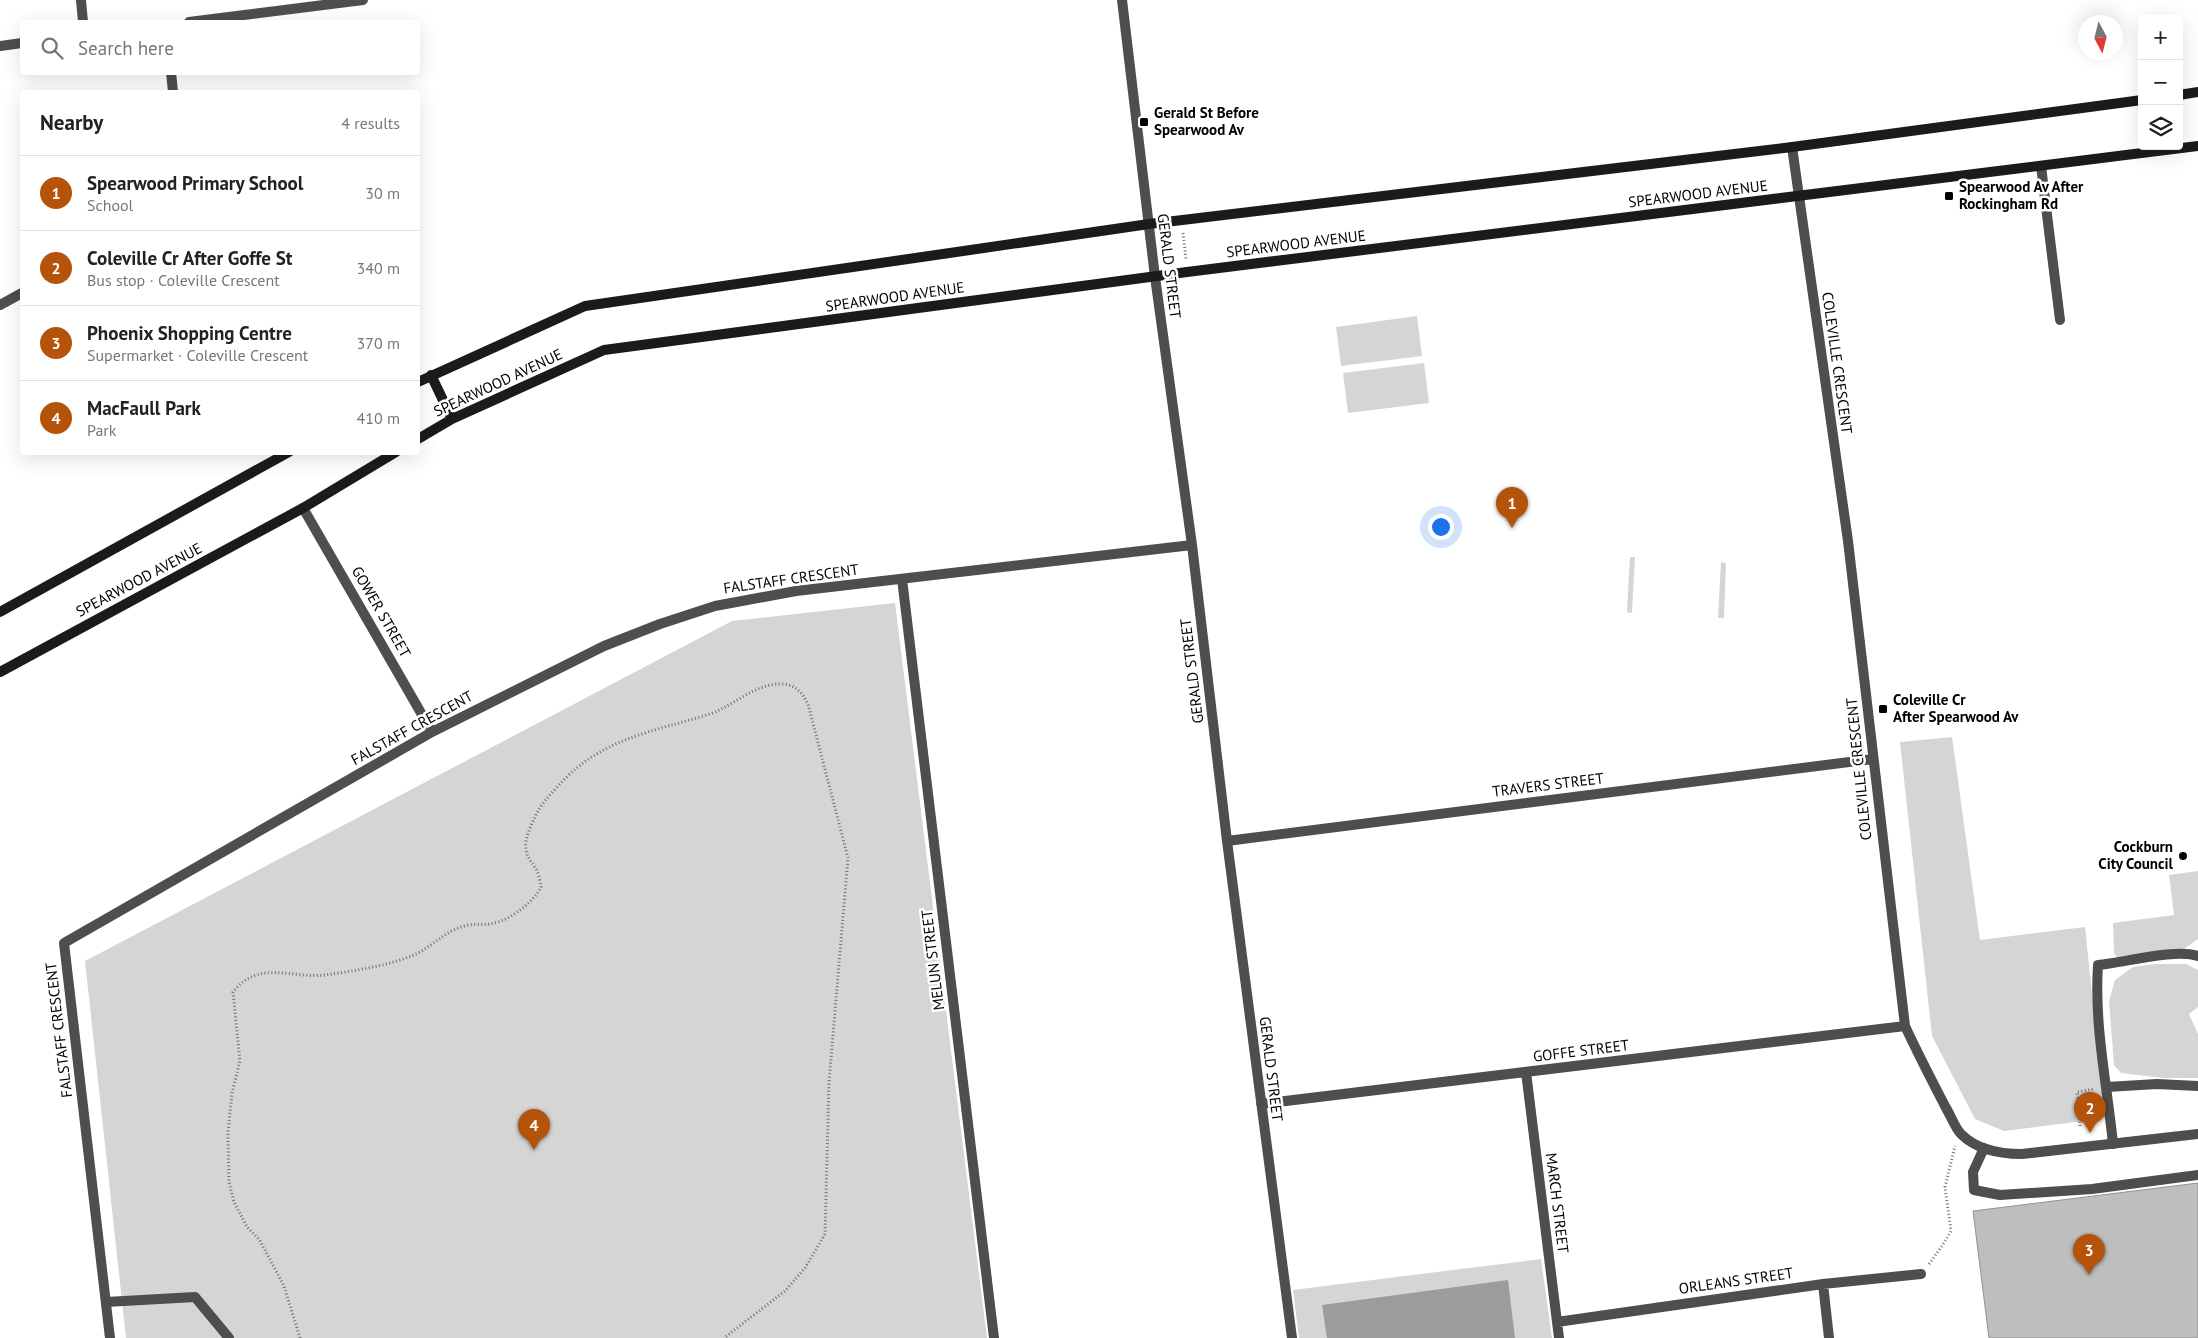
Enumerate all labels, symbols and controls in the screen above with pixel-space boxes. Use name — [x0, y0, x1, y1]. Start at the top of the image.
north arrow — [2078, 15, 2123, 60]
map controls — [2138, 15, 2183, 150]
button: + — [2138, 15, 2183, 60]
search box — [20, 20, 420, 75]
icon: search — [38, 34, 66, 62]
text: Search here — [78, 36, 174, 60]
button: − — [2138, 60, 2183, 105]
place label: Gerald St Before Spearwood Av — [1154, 103, 1259, 139]
button: layers — [2138, 105, 2183, 150]
text: Nearby — [40, 109, 103, 136]
text: 4 results — [341, 113, 400, 133]
marker: Gerald St Before Spearwood Av — [1138, 116, 1150, 128]
text: Spearwood Primary School — [87, 171, 303, 195]
street label: SPEARWOOD AVENUE — [1627, 176, 1769, 211]
place label: Spearwood Av After Rockingham Rd — [1959, 177, 2084, 213]
text: 1 — [51, 183, 61, 203]
text: 30 m — [365, 183, 400, 203]
marker: Spearwood Av After Rockingham Rd — [1943, 190, 1955, 202]
text: School — [87, 195, 133, 215]
street label: GERALD STREET — [1154, 212, 1185, 320]
street label: SPEARWOOD AVENUE — [1225, 226, 1367, 261]
text: Coleville Cr After Goffe St — [87, 246, 292, 270]
text: 2 — [51, 258, 61, 278]
text: 340 m — [357, 258, 400, 278]
text: Bus stop · Coleville Crescent — [87, 270, 280, 290]
street label: SPEARWOOD AVENUE — [824, 277, 966, 316]
street label: COLEVILLE CRESCENT — [1818, 291, 1857, 436]
text: Phoenix Shopping Centre — [87, 321, 292, 345]
text: 3 — [51, 333, 61, 353]
text: 370 m — [357, 333, 400, 353]
street label: SPEARWOOD AVENUE — [430, 344, 565, 421]
text: Supermarket · Coleville Crescent — [87, 345, 308, 365]
text: MacFaull Park — [87, 396, 201, 420]
text: 4 — [51, 408, 61, 428]
text: 410 m — [357, 408, 400, 428]
text: Park — [87, 420, 116, 440]
pin: 1 — [1496, 487, 1528, 528]
your location — [1428, 514, 1454, 540]
street label: SPEARWOOD AVENUE — [72, 538, 205, 621]
street label: FALSTAFF CRESCENT — [722, 560, 860, 597]
street label: GOWER STREET — [348, 563, 416, 661]
street label: GERALD STREET — [1176, 617, 1207, 725]
street label: FALSTAFF CRESCENT — [348, 686, 477, 769]
place label: Coleville Cr After Spearwood Av — [1893, 690, 2019, 726]
street label: COLEVILLE CRESCENT — [1842, 696, 1875, 841]
marker: Coleville Cr After Spearwood Av — [1877, 703, 1889, 715]
street label: TRAVERS STREET — [1491, 768, 1605, 801]
place label: Cockburn City Council — [2098, 837, 2174, 873]
marker: Cockburn City Council — [2177, 850, 2189, 862]
street label: MELUN STREET — [917, 908, 948, 1011]
street label: FALSTAFF CRESCENT — [41, 961, 76, 1099]
street label: GERALD STREET — [1256, 1015, 1287, 1123]
street label: GOFFE STREET — [1532, 1035, 1631, 1066]
pin: 2 — [2074, 1092, 2106, 1133]
pin: 4 — [518, 1109, 550, 1150]
street label: MARCH STREET — [1542, 1152, 1573, 1255]
pin: 3 — [2073, 1234, 2105, 1275]
street label: ORLEANS STREET — [1677, 1263, 1795, 1298]

